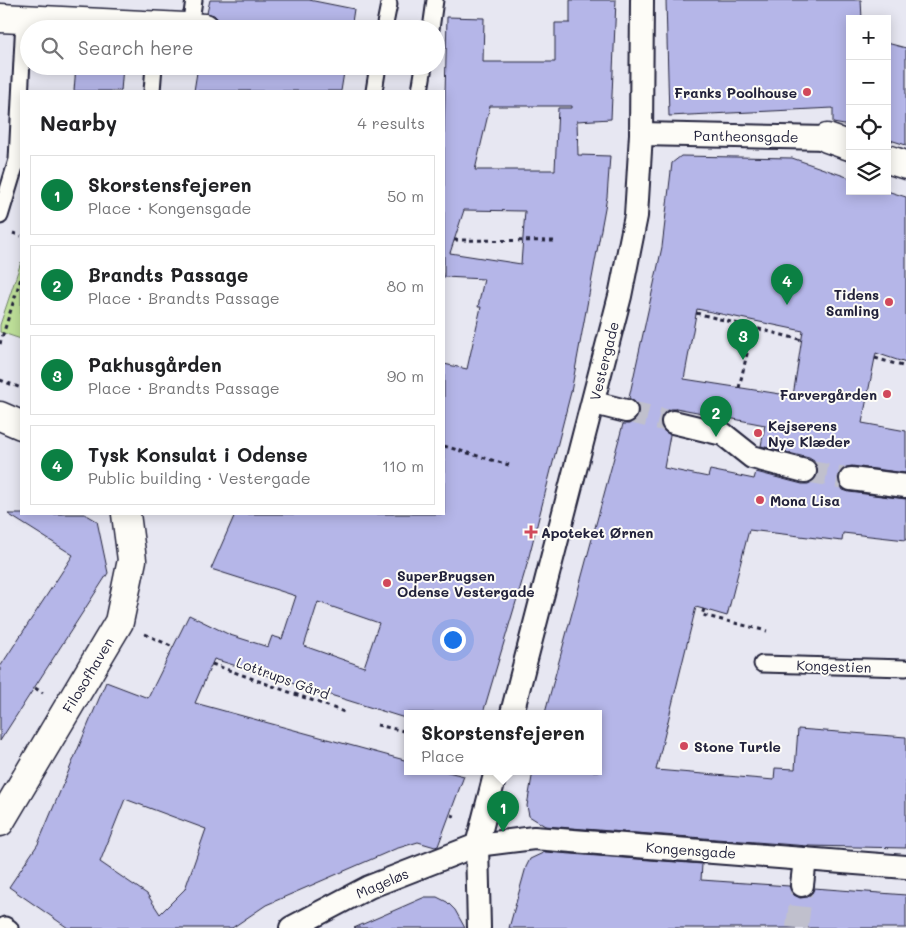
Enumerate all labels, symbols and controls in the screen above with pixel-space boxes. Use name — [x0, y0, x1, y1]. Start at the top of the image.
map controls — [846, 15, 891, 195]
button: + — [846, 15, 891, 60]
search box — [20, 20, 445, 75]
icon: search — [38, 34, 66, 62]
text: Search here — [78, 35, 194, 60]
button: − — [846, 60, 891, 105]
place label: Franks Poolhouse — [674, 83, 797, 102]
marker: Franks Poolhouse — [801, 86, 813, 98]
button: locate — [846, 105, 891, 150]
text: Nearby — [40, 109, 117, 136]
text: 4 results — [357, 112, 425, 133]
street label: Pantheonsgade — [693, 126, 799, 146]
button: layers — [846, 150, 891, 195]
text: Skorstensfejeren — [88, 172, 251, 197]
text: 1 — [53, 185, 61, 206]
text: 50 m — [387, 185, 424, 206]
text: Place · Kongensgade — [88, 197, 251, 218]
text: Brandts Passage — [88, 262, 248, 287]
pin: 4 — [771, 264, 803, 305]
text: 2 — [53, 275, 61, 296]
text: 80 m — [387, 275, 424, 296]
place label: Tidens Samling — [826, 285, 879, 320]
text: Place · Brandts Passage — [88, 287, 280, 308]
marker: Tidens Samling — [883, 296, 895, 308]
pin: 3 — [727, 319, 759, 360]
street label: Vestergade — [585, 320, 623, 402]
text: Pakhusgården — [88, 352, 222, 377]
text: 3 — [52, 365, 62, 386]
text: 90 m — [387, 365, 424, 386]
text: Place · Brandts Passage — [88, 377, 280, 398]
place label: Farvergården — [779, 385, 877, 404]
marker: Farvergården — [881, 388, 893, 400]
pin: 2 — [700, 396, 732, 437]
place label: Kejserens Nye Klæder — [768, 416, 850, 451]
marker: Kejserens Nye Klæder — [752, 427, 764, 439]
text: Tysk Konsulat i Odense — [88, 442, 308, 467]
text: 4 — [52, 455, 62, 476]
text: 110 m — [382, 455, 424, 476]
text: Public building · Vestergade — [88, 467, 311, 488]
place label: Mona Lisa — [770, 491, 840, 510]
marker: Mona Lisa — [754, 494, 766, 506]
place label: Apoteket Ørnen — [541, 523, 653, 542]
marker: Apoteket Ørnen — [525, 526, 537, 538]
place label: SuperBrugsen Odense Vestergade — [397, 566, 535, 601]
marker: SuperBrugsen Odense Vestergade — [381, 577, 393, 589]
your location — [440, 627, 466, 653]
street label: Filosofhaven — [58, 634, 118, 716]
street label: Lottrups Gård — [234, 652, 332, 704]
street label: Kongestien — [796, 655, 872, 677]
popup — [404, 710, 602, 775]
text: Skorstensfejeren — [421, 720, 585, 745]
place label: Stone Turtle — [694, 737, 781, 756]
marker: Stone Turtle — [678, 740, 690, 752]
text: Place — [421, 745, 464, 766]
pin: 1 — [487, 791, 519, 832]
street label: Kongensgade — [645, 837, 737, 863]
street label: Mageløs — [353, 863, 411, 903]

